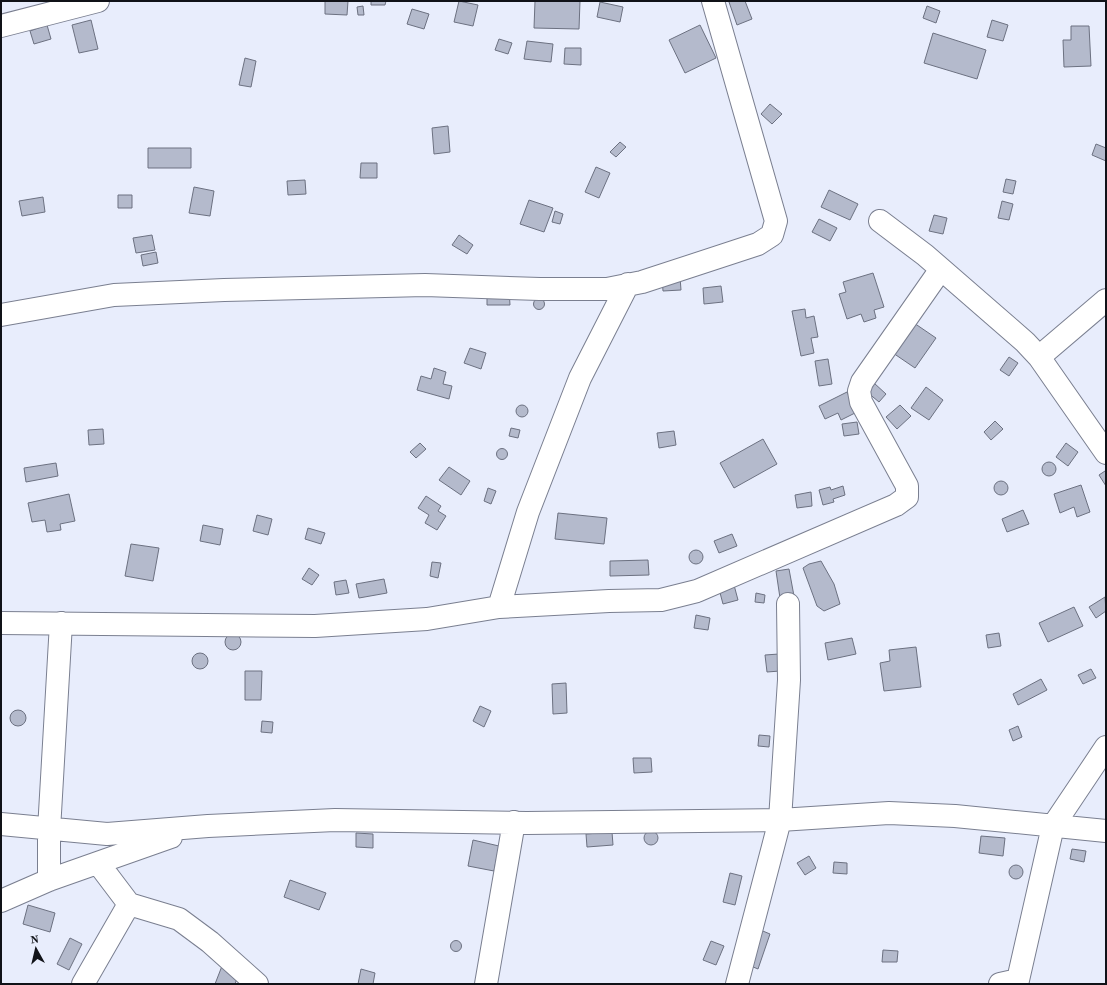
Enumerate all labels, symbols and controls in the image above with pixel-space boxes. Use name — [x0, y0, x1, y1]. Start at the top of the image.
north arrow — [16, 929, 56, 969]
text: N — [30, 932, 40, 948]

